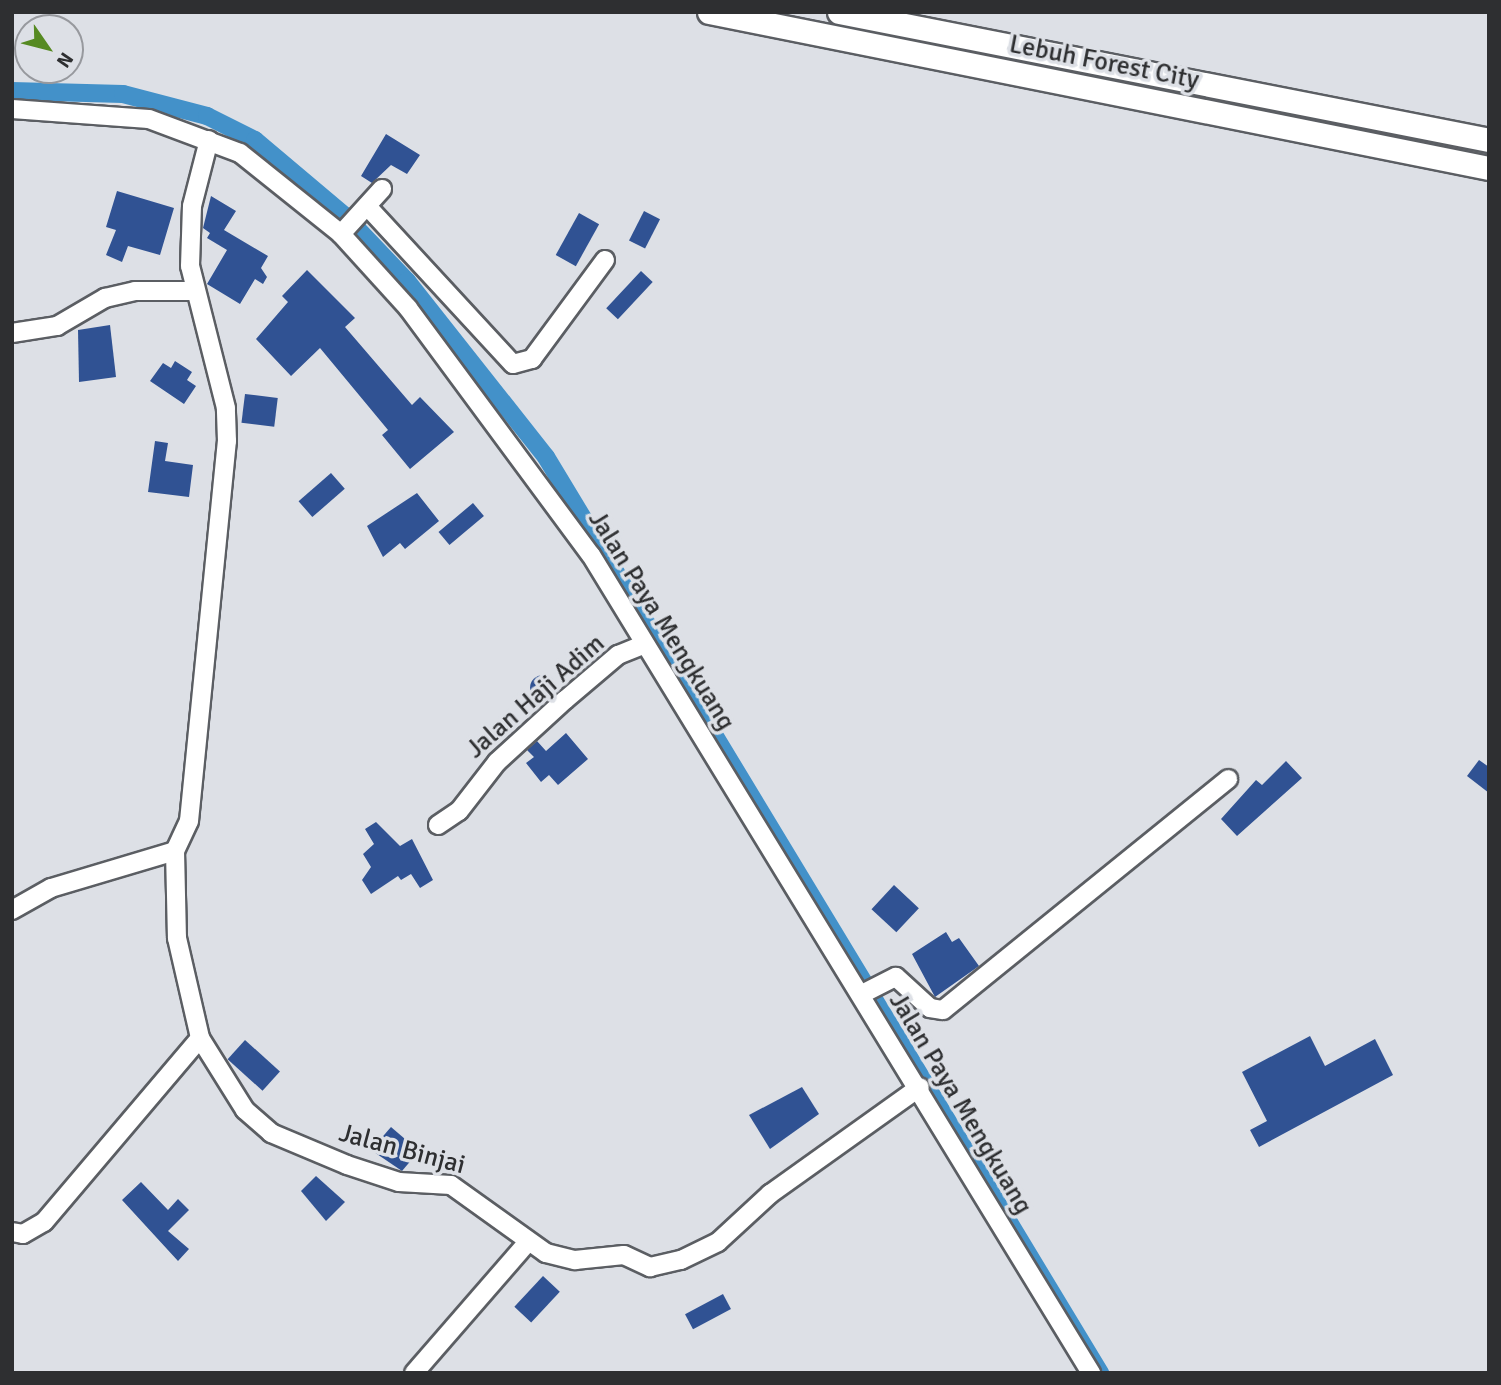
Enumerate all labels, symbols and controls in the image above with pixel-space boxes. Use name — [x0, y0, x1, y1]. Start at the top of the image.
north arrow — [14, 14, 84, 84]
street label: Lebuh Forest City — [1007, 29, 1201, 97]
text: N — [51, 48, 78, 72]
street label: Jalan Paya Mengkuang — [581, 506, 741, 736]
street label: Jalan Haji Adim — [461, 629, 611, 765]
street label: Jalan Paya Mengkuang — [882, 988, 1038, 1220]
street label: Jalan Binjai — [335, 1118, 469, 1182]

